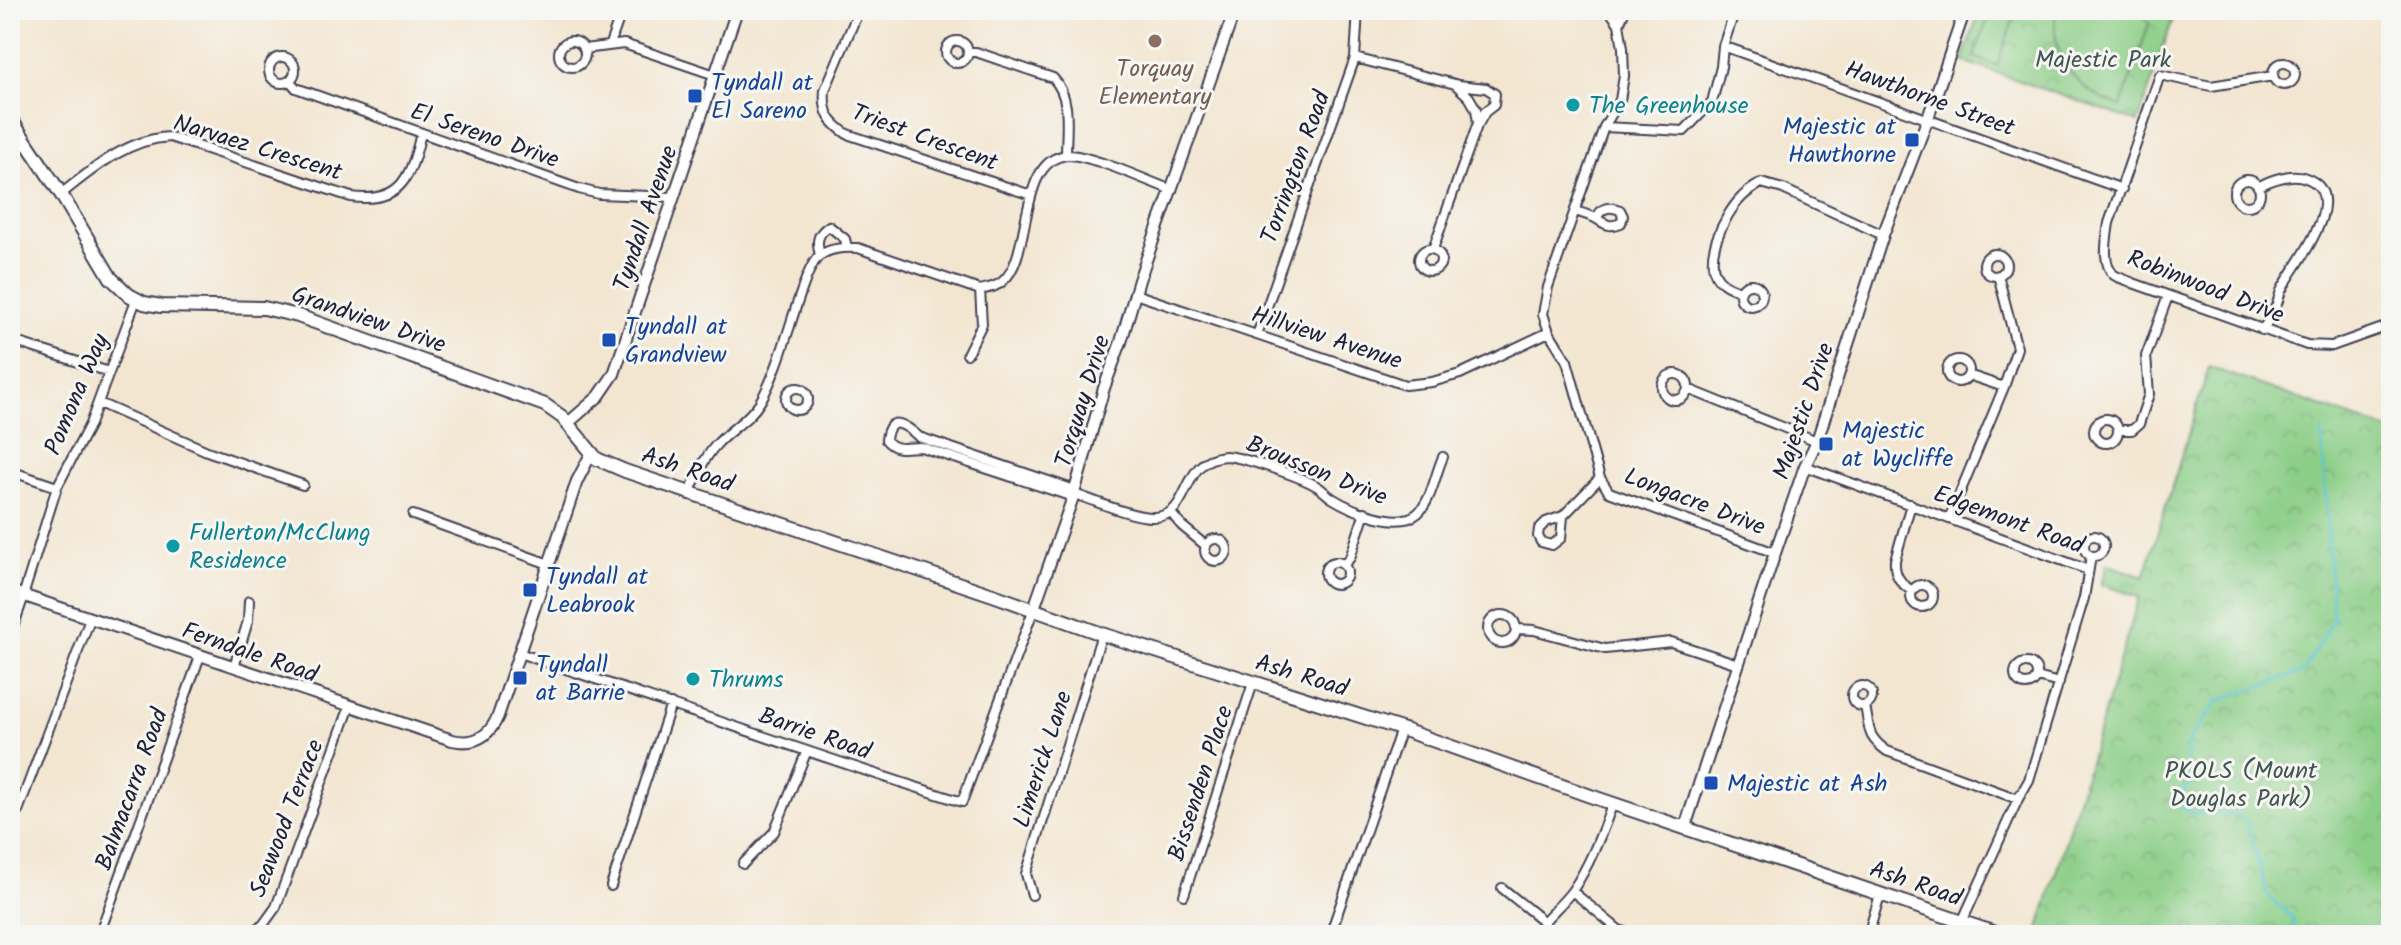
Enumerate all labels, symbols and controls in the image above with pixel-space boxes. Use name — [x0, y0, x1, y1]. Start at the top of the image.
marker: Torquay Elementary — [1146, 32, 1164, 50]
park label: Majestic Park — [2035, 41, 2172, 80]
place label: Torquay Elementary — [1098, 50, 1212, 117]
street label: Hawthorne Street — [1839, 51, 2021, 149]
place label: Tyndall at El Sareno — [711, 64, 814, 131]
street label: Torrington Road — [1251, 85, 1342, 249]
marker: Tyndall at El Sareno — [686, 87, 704, 105]
place label: The Greenhouse — [1589, 87, 1749, 126]
street label: El Sereno Drive — [405, 93, 564, 180]
street label: Triest Crescent — [846, 94, 1004, 183]
marker: The Greenhouse — [1564, 96, 1582, 114]
street label: Narvaez Crescent — [168, 104, 347, 193]
place label: Majestic at Hawthorne — [1783, 108, 1897, 175]
marker: Majestic at Hawthorne — [1903, 131, 1921, 149]
street label: Tyndall Avenue — [603, 140, 690, 297]
street label: Robinwood Drive — [2121, 240, 2290, 335]
street label: Grandview Drive — [286, 276, 451, 365]
street label: Hillview Avenue — [1246, 296, 1407, 381]
place label: Tyndall at Grandview — [625, 308, 728, 375]
street label: Pomona Way — [34, 327, 121, 462]
street label: Torquay Drive — [1045, 330, 1122, 473]
marker: Tyndall at Grandview — [600, 331, 618, 349]
street label: Majestic Drive — [1763, 338, 1846, 485]
place label: Majestic at Wycliffe — [1842, 412, 1954, 479]
street label: Brousson Drive — [1240, 425, 1393, 518]
marker: Majestic at Wycliffe — [1817, 435, 1835, 453]
street label: Ash Road — [636, 436, 740, 505]
street label: Longacre Drive — [1618, 458, 1771, 547]
street label: Edgemont Road — [1928, 475, 2090, 566]
place label: Fullerton/McClung Residence — [189, 514, 371, 581]
marker: Fullerton/McClung Residence — [164, 537, 182, 555]
place label: Tyndall at Leabrook — [546, 558, 649, 625]
marker: Tyndall at Leabrook — [521, 581, 539, 599]
street label: Ferndale Road — [176, 612, 324, 695]
street label: Ash Road — [1250, 644, 1354, 709]
place label: Tyndall at Barrie — [536, 646, 625, 713]
place label: Thrums — [709, 661, 784, 700]
marker: Tyndall at Barrie — [511, 669, 529, 687]
marker: Thrums — [684, 670, 702, 688]
street label: Limerick Lane — [1003, 686, 1084, 833]
street label: Barrie Road — [753, 697, 877, 772]
street label: Bissenden Place — [1158, 700, 1245, 866]
street label: Balmacarra Road — [85, 702, 180, 876]
street label: Seawood Terrace — [239, 734, 336, 903]
park label: PKOLS (Mount Douglas Park) — [2165, 752, 2318, 819]
place label: Majestic at Ash — [1727, 765, 1887, 804]
marker: Majestic at Ash — [1702, 774, 1720, 792]
street label: Ash Road — [1864, 850, 1968, 919]

